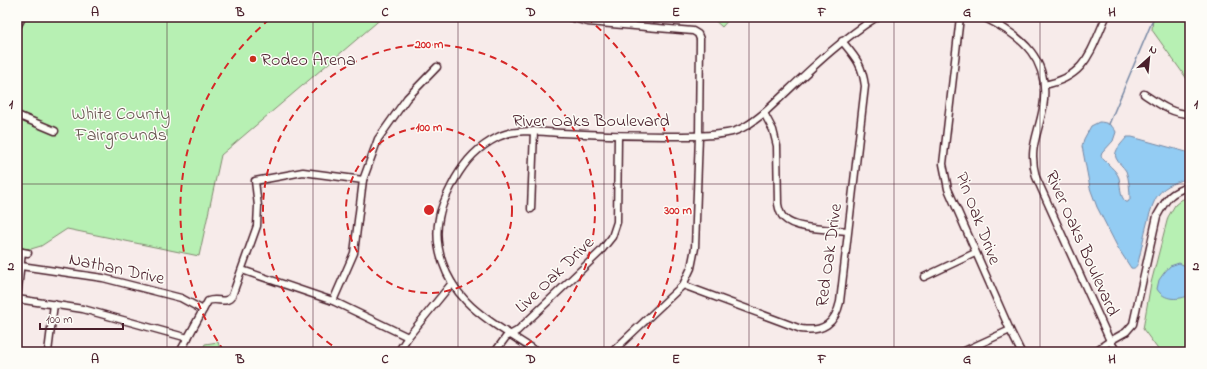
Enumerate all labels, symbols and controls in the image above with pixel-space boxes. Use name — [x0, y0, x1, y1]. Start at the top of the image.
text: A — [91, 3, 99, 22]
text: B — [235, 3, 245, 22]
text: C — [381, 3, 389, 22]
text: D — [525, 3, 536, 22]
text: E — [672, 3, 680, 22]
text: F — [817, 3, 827, 22]
text: G — [963, 3, 971, 22]
text: H — [1108, 3, 1116, 22]
text: 200 m — [414, 36, 444, 54]
north arrow — [1129, 38, 1169, 78]
text: N — [1146, 41, 1160, 59]
place label: Rodeo Arena — [261, 48, 356, 74]
marker: Rodeo Arena — [248, 54, 258, 64]
text: 1 — [9, 95, 14, 114]
text: 1 — [1194, 95, 1199, 114]
park label: White County Fairgrounds — [72, 102, 170, 150]
street label: River Oaks Boulevard — [512, 109, 670, 135]
text: 100 m — [416, 119, 443, 137]
street label: River Oaks Boulevard — [1037, 167, 1125, 321]
street label: Pin Oak Drive — [948, 169, 1007, 270]
street label: Red Oak Drive — [810, 201, 850, 309]
text: 300 m — [663, 202, 693, 220]
centre of rings — [422, 203, 436, 217]
street label: Live Oak Drive — [510, 230, 602, 320]
street label: Nathan Drive — [66, 247, 168, 293]
text: 2 — [7, 257, 15, 276]
text: 2 — [1192, 257, 1200, 276]
scale bar — [40, 305, 123, 331]
text: 100 m — [46, 311, 73, 329]
text: A — [91, 350, 99, 369]
text: B — [235, 350, 245, 369]
text: C — [381, 350, 389, 369]
text: D — [525, 350, 536, 369]
text: E — [672, 350, 680, 369]
text: F — [817, 350, 827, 369]
text: G — [963, 350, 971, 369]
text: H — [1108, 350, 1116, 369]

